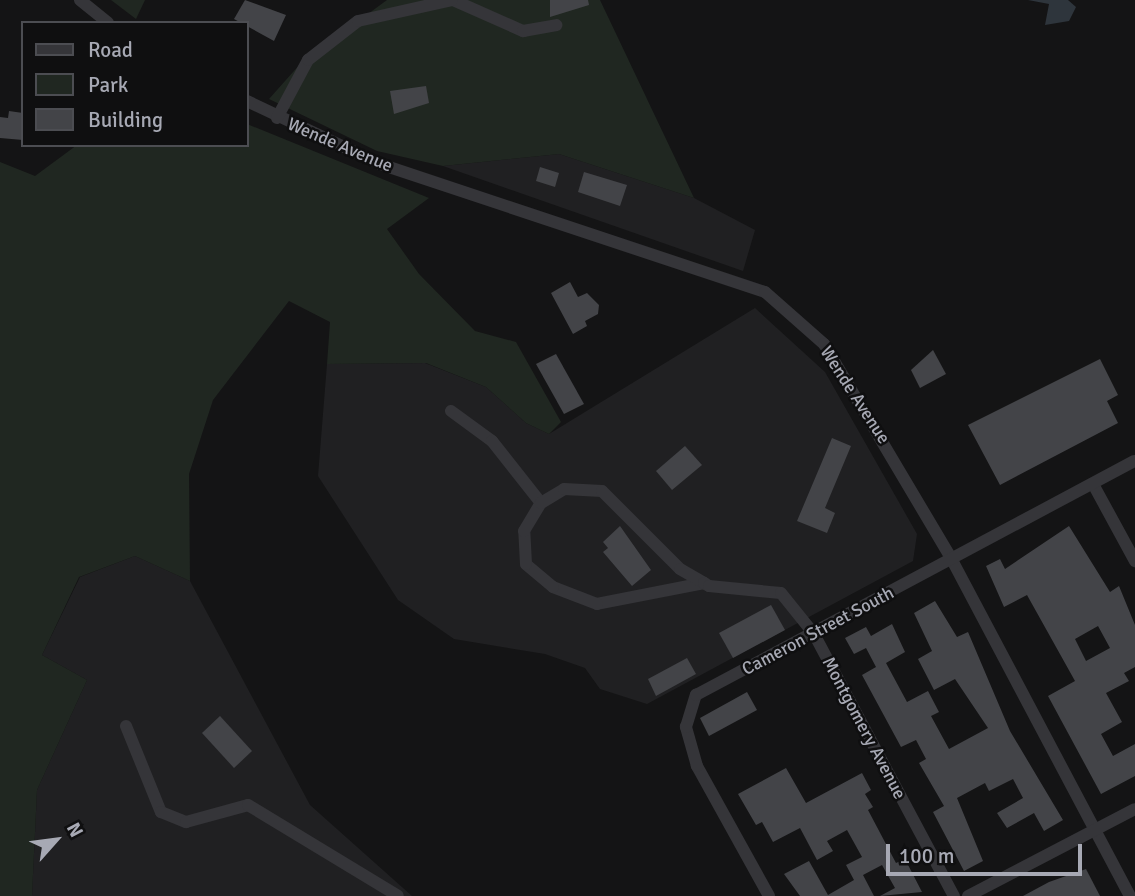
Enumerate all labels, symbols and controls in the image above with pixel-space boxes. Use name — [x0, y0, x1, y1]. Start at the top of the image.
legend — [21, 21, 248, 147]
text: Road — [88, 37, 133, 63]
text: Park — [88, 72, 128, 98]
text: Building — [88, 107, 163, 133]
street label: Wende Avenue — [284, 113, 396, 177]
street label: Wende Avenue — [815, 342, 895, 448]
street label: Cameron Street South — [738, 582, 898, 680]
street label: Montgomery Avenue — [817, 653, 911, 803]
north arrow — [21, 805, 91, 875]
text: N — [61, 819, 88, 842]
scale bar — [890, 830, 1086, 874]
text: 100 m — [899, 843, 954, 869]

